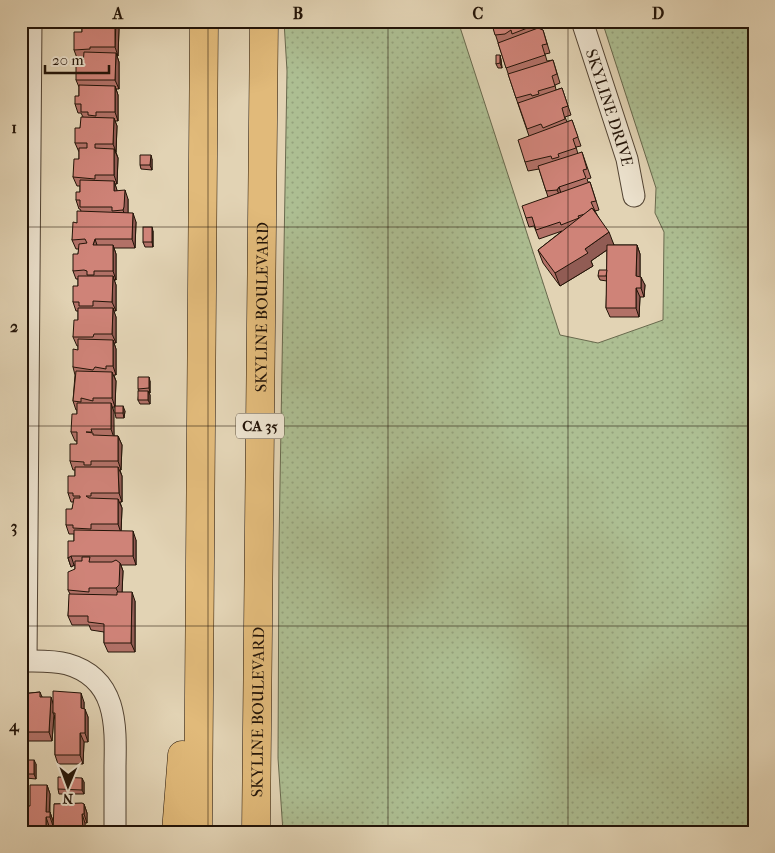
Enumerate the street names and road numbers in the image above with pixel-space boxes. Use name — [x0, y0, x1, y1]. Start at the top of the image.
street label: SKYLINE DRIVE — [582, 47, 637, 168]
street label: SKYLINE BOULEVARD — [251, 222, 272, 392]
road number: CA 35 — [236, 414, 284, 438]
street label: SKYLINE BOULEVARD — [247, 627, 268, 797]

